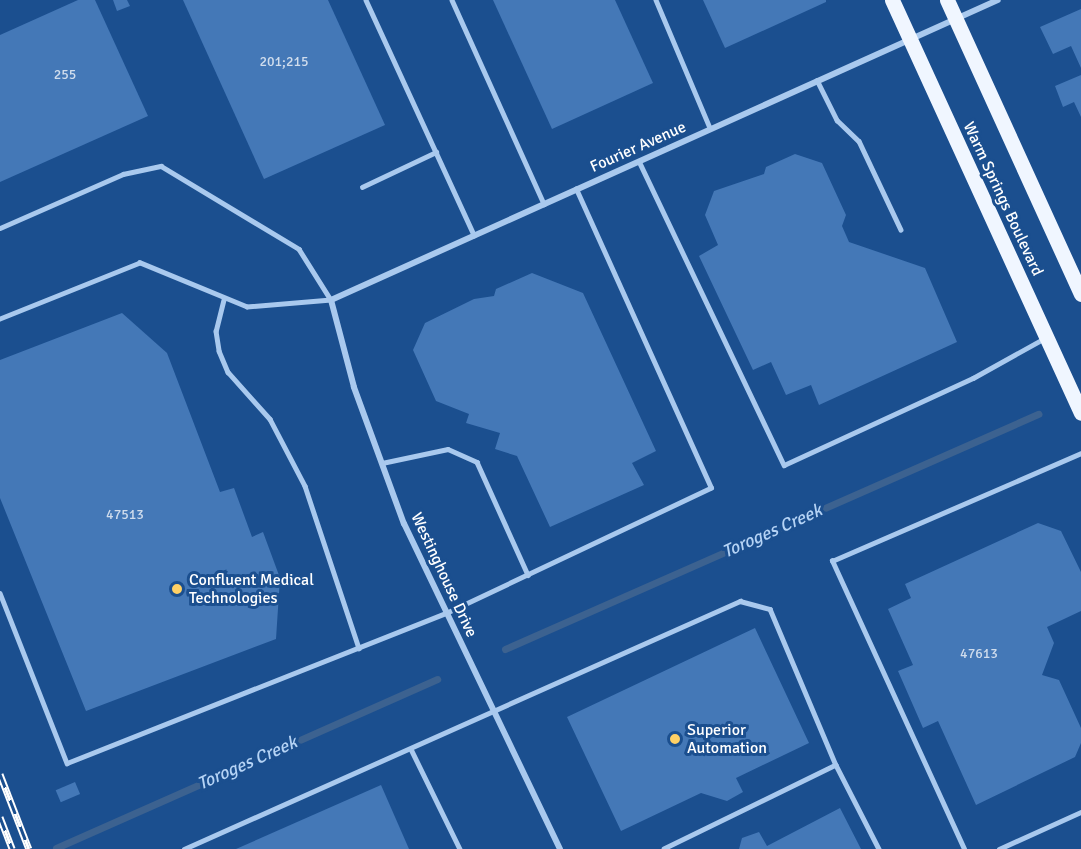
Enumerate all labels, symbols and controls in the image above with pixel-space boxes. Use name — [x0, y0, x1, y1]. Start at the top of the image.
house number: 201;215 — [259, 54, 309, 70]
house number: 255 — [54, 67, 76, 83]
street label: Fourier Avenue — [587, 117, 689, 177]
street label: Warm Springs Boulevard — [959, 119, 1047, 279]
water label: Toroges Creek — [719, 499, 825, 563]
house number: 47513 — [106, 507, 144, 523]
street label: Westinghouse Drive — [407, 510, 481, 640]
place label: Confluent Medical Technologies — [189, 570, 314, 608]
marker: Confluent Medical Technologies — [170, 582, 184, 596]
house number: 47613 — [960, 646, 998, 662]
place label: Superior Automation — [687, 720, 767, 758]
water label: Toroges Creek — [194, 731, 300, 795]
marker: Superior Automation — [668, 732, 682, 746]

